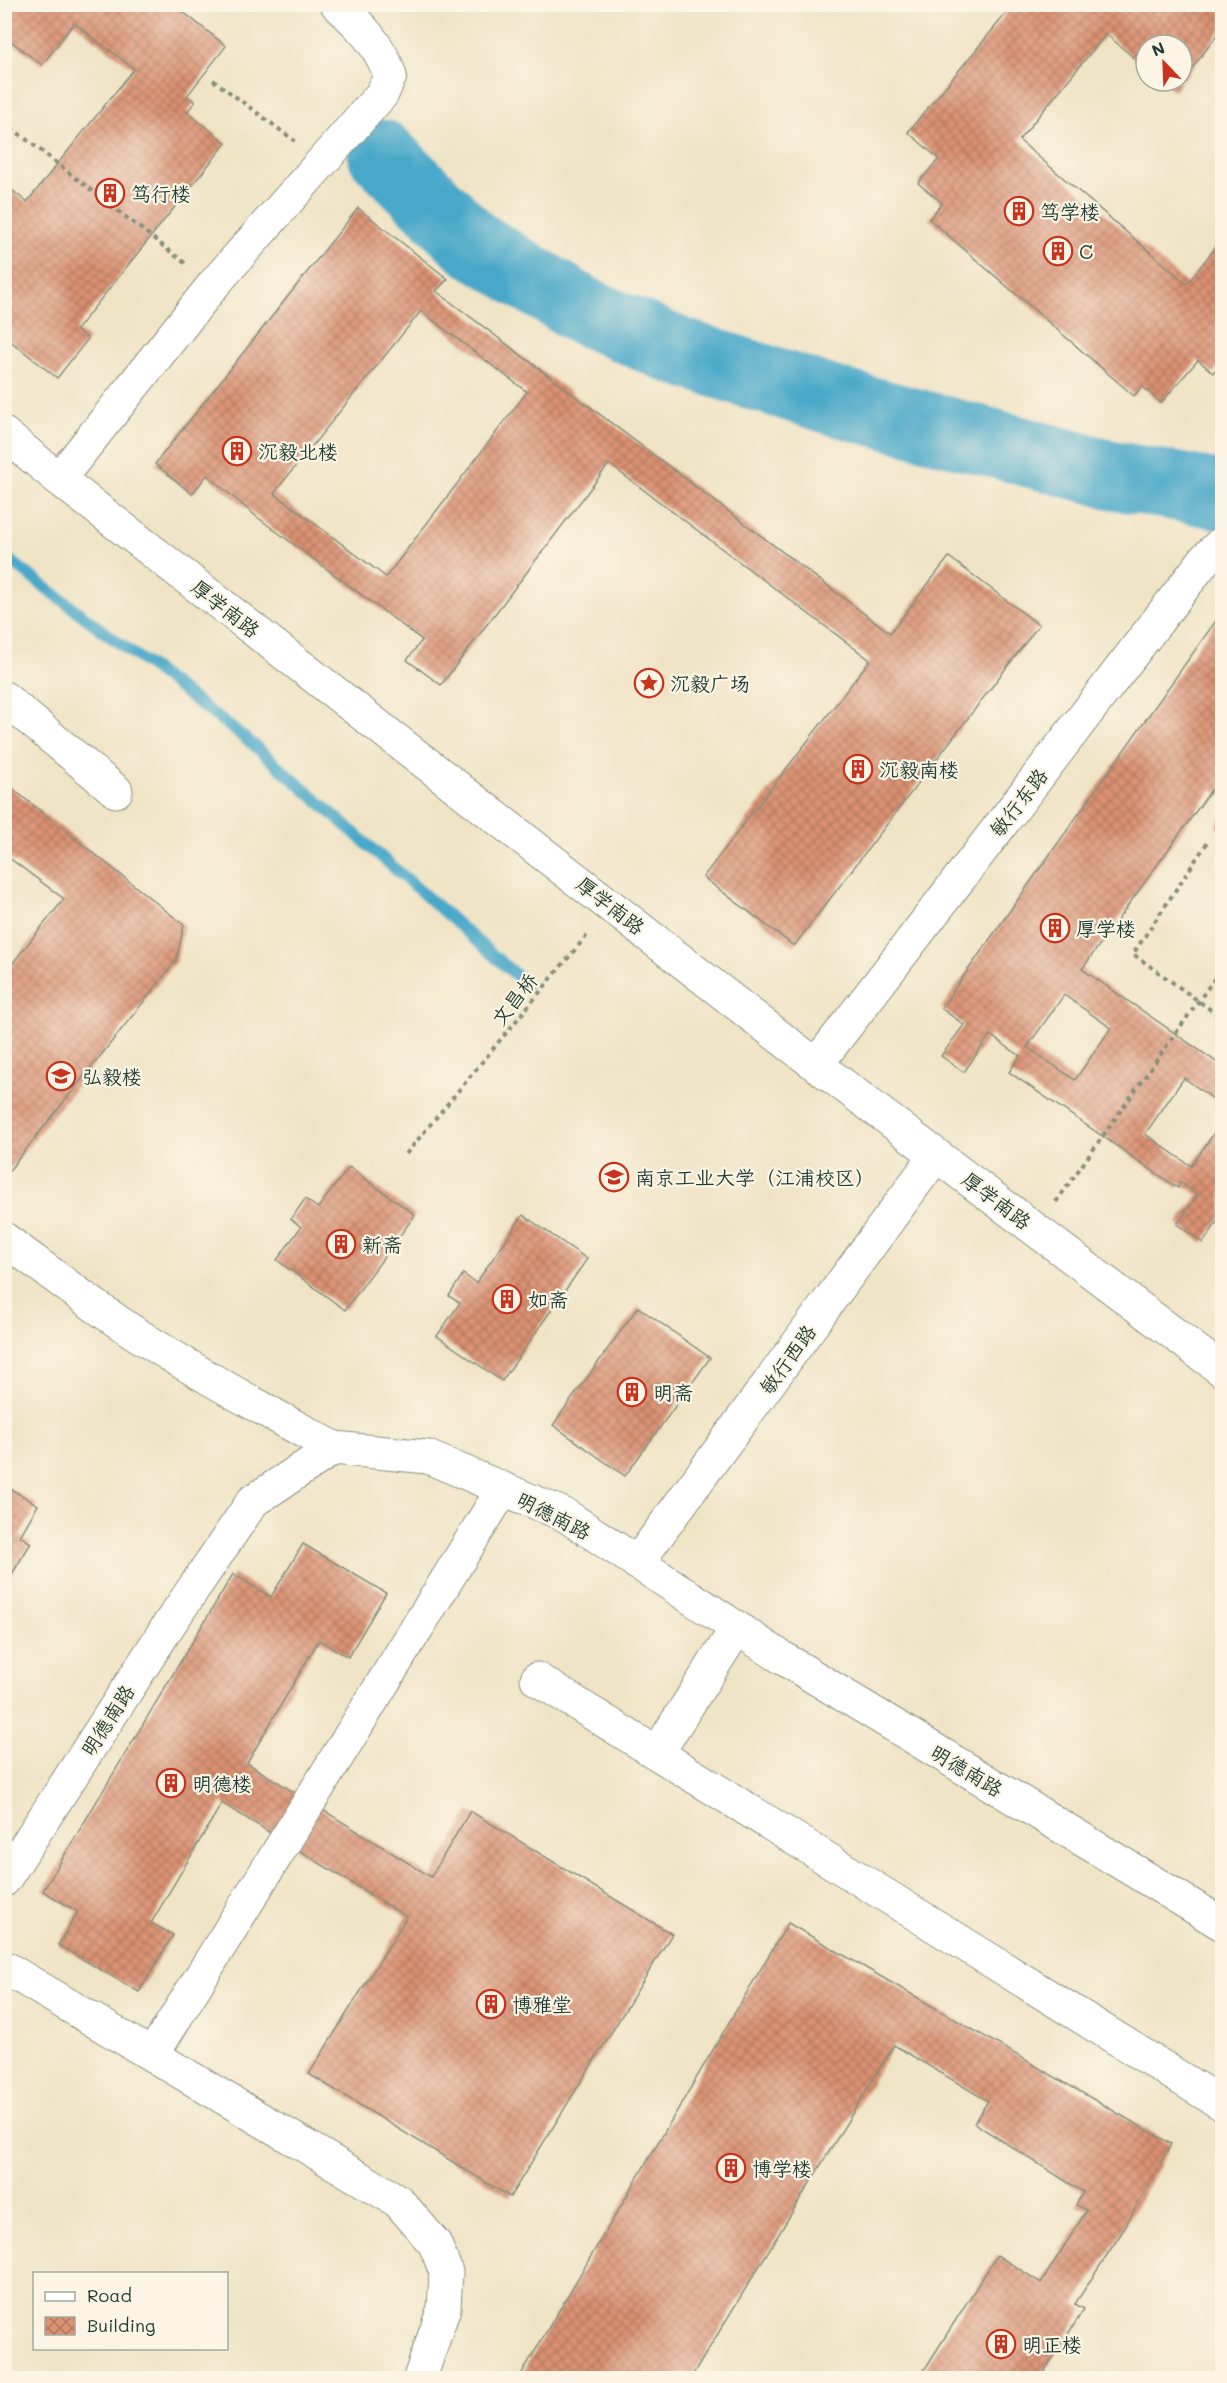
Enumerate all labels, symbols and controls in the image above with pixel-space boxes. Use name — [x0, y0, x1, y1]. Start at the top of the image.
north arrow — [1134, 33, 1194, 93]
text: N — [1148, 37, 1168, 61]
building icon: 笃行楼 — [94, 177, 126, 209]
place label: 笃行楼 — [131, 180, 191, 206]
building icon: 笃学楼 — [1003, 195, 1035, 227]
place label: 笃学楼 — [1040, 198, 1100, 224]
building icon: C — [1042, 235, 1074, 267]
place label: C — [1079, 238, 1093, 264]
building icon: 沉毅北楼 — [221, 435, 253, 467]
place label: 沉毅北楼 — [258, 438, 338, 464]
street label: 厚学南路 — [186, 573, 266, 643]
place icon: 沉毅广场 — [633, 667, 665, 699]
place label: 沉毅广场 — [670, 670, 750, 696]
building icon: 沉毅南楼 — [842, 753, 874, 785]
place label: 沉毅南楼 — [879, 756, 959, 782]
street label: 敏行东路 — [983, 762, 1053, 842]
street label: 厚学南路 — [571, 870, 651, 940]
building icon: 厚学楼 — [1039, 912, 1071, 944]
place label: 厚学楼 — [1076, 915, 1136, 941]
street label: 文昌桥 — [485, 967, 543, 1031]
school or university icon: 弘毅楼 — [45, 1060, 77, 1092]
place label: 弘毅楼 — [82, 1063, 142, 1089]
school or university icon: 南京工业大学（江浦校区） — [598, 1161, 630, 1193]
place label: 南京工业大学（江浦校区） — [635, 1164, 875, 1190]
street label: 厚学南路 — [957, 1166, 1038, 1235]
building icon: 新斋 — [325, 1228, 357, 1260]
place label: 新斋 — [362, 1231, 402, 1257]
building icon: 如斋 — [491, 1283, 523, 1315]
place label: 如斋 — [528, 1286, 568, 1312]
street label: 敏行西路 — [753, 1318, 822, 1399]
building icon: 明斋 — [616, 1376, 648, 1408]
place label: 明斋 — [653, 1379, 693, 1405]
street label: 明德南路 — [512, 1485, 596, 1545]
street label: 明德南路 — [74, 1679, 140, 1761]
street label: 明德南路 — [926, 1738, 1009, 1802]
building icon: 明德楼 — [155, 1767, 187, 1799]
place label: 明德楼 — [192, 1770, 252, 1796]
building icon: 博雅堂 — [475, 1988, 507, 2020]
place label: 博雅堂 — [512, 1991, 572, 2017]
building icon: 博学楼 — [715, 2152, 747, 2184]
place label: 博学楼 — [752, 2155, 812, 2181]
legend — [33, 2272, 228, 2350]
text: Road — [87, 2283, 132, 2307]
text: Building — [87, 2313, 155, 2337]
building icon: 明正楼 — [985, 2328, 1017, 2360]
place label: 明正楼 — [1022, 2331, 1082, 2357]

